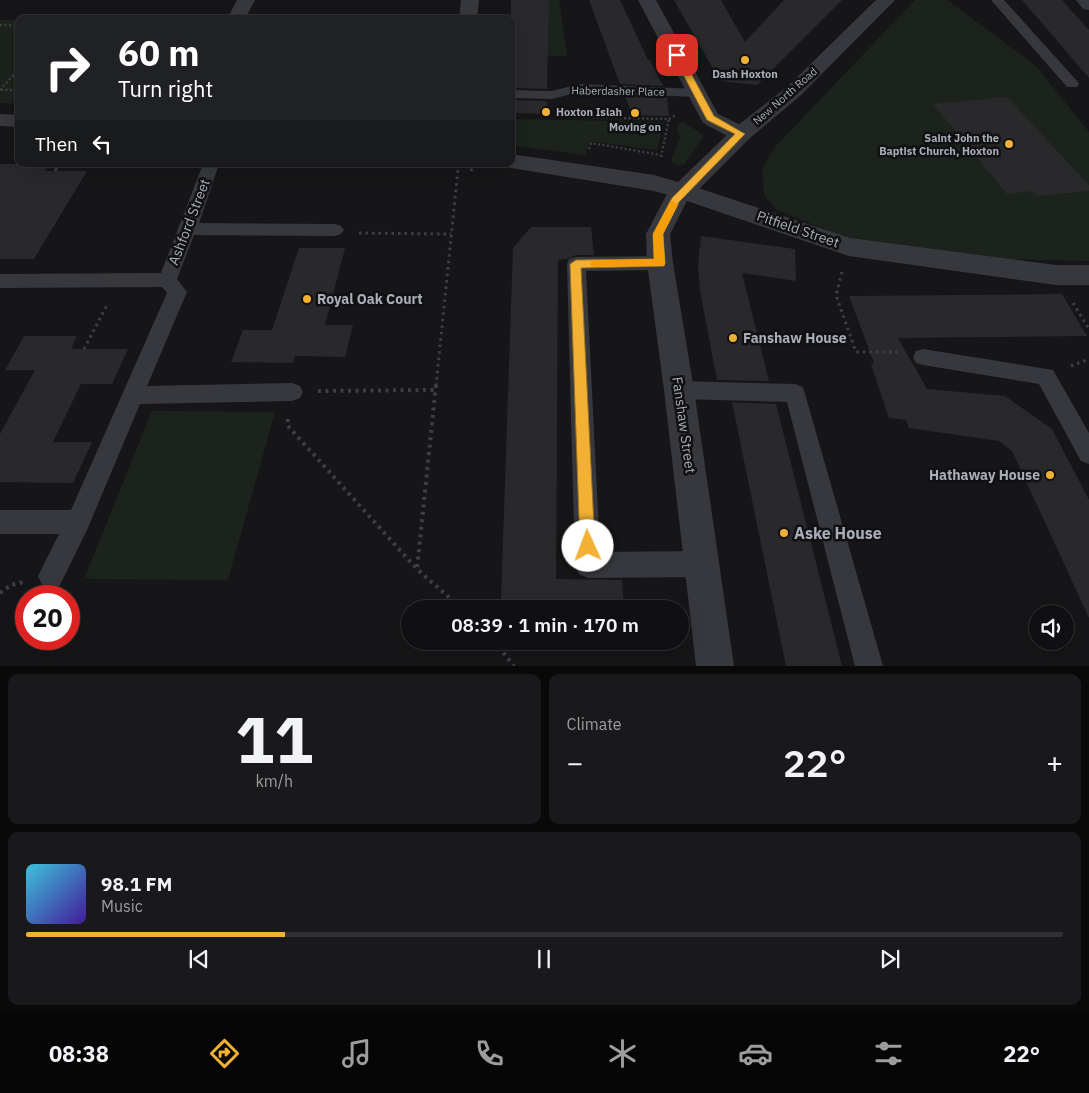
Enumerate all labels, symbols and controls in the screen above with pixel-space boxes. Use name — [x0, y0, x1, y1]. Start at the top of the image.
text: 60 m — [118, 30, 200, 76]
pin — [656, 34, 698, 76]
icon: right — [35, 35, 100, 100]
icon: arrive — [663, 41, 691, 69]
marker: Dash Hoxton — [739, 54, 751, 66]
street label: New North Road — [750, 64, 820, 128]
place label: Dash Hoxton — [712, 67, 778, 81]
text: Turn right — [118, 74, 213, 103]
street label: Haberdasher Place — [571, 83, 665, 99]
place label: Hoxton Islah — [556, 105, 622, 119]
marker: Hoxton Islah — [540, 106, 552, 118]
marker: Moving on — [629, 107, 641, 119]
place label: Moving on — [609, 120, 661, 134]
icon: left — [88, 130, 116, 158]
place label: Saint John the Baptist Church, Hoxton — [879, 131, 999, 158]
text: Then — [35, 132, 78, 156]
marker: Saint John the Baptist Church, Hoxton — [1003, 138, 1015, 150]
street label: Ashford Street — [164, 176, 214, 268]
street label: Pitfield Street — [754, 206, 842, 252]
place label: Royal Oak Court — [317, 290, 423, 308]
marker: Royal Oak Court — [301, 293, 313, 305]
place label: Fanshaw House — [743, 329, 847, 347]
marker: Fanshaw House — [727, 332, 739, 344]
street label: Fanshaw Street — [668, 376, 700, 475]
place label: Hathaway House — [929, 466, 1040, 484]
marker: Hathaway House — [1044, 469, 1056, 481]
position arrow — [561, 519, 613, 571]
place label: Aske House — [794, 523, 882, 543]
marker: Aske House — [778, 527, 790, 539]
speed limit sign: 20 — [15, 585, 80, 650]
map controls — [1029, 605, 1074, 650]
button: sound — [1029, 605, 1074, 650]
text: 08:39 · 1 min · 170 m — [451, 613, 639, 637]
text: 11 — [235, 696, 313, 781]
text: Climate — [567, 714, 622, 734]
text: 22° — [783, 738, 846, 787]
text: − — [567, 744, 583, 781]
text: + — [1046, 744, 1063, 781]
text: km/h — [255, 771, 293, 791]
text: 98.1 FM — [101, 872, 172, 896]
text: Music — [101, 896, 143, 916]
icon: previous — [185, 945, 213, 973]
icon: pause — [530, 945, 558, 973]
icon: next — [876, 945, 904, 973]
icon: directions — [207, 1036, 242, 1071]
icon: music — [339, 1036, 374, 1071]
icon: phone — [472, 1036, 507, 1071]
icon: climate — [605, 1036, 640, 1071]
icon: car — [738, 1036, 773, 1071]
icon: filters — [871, 1036, 906, 1071]
text: 08:38 — [49, 1039, 109, 1068]
text: 22° — [1003, 1039, 1040, 1068]

